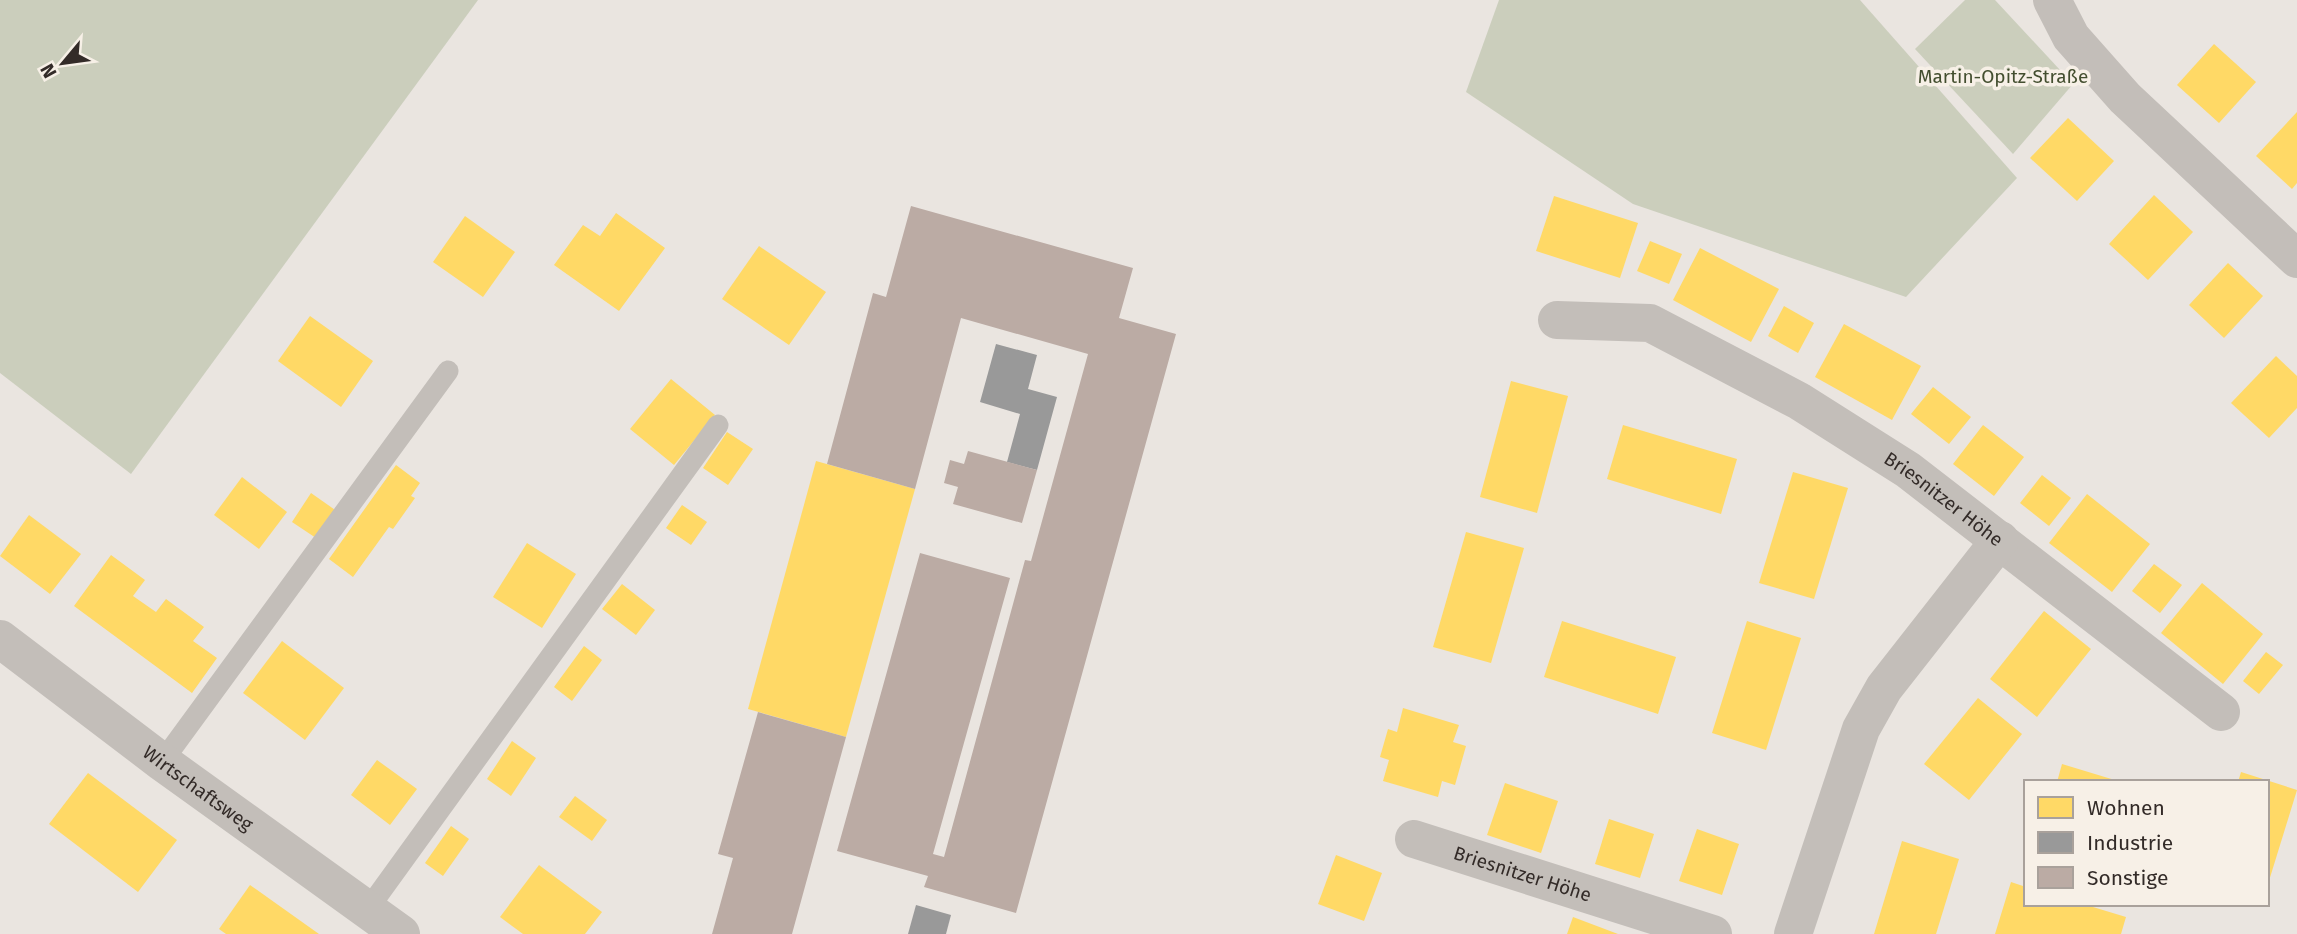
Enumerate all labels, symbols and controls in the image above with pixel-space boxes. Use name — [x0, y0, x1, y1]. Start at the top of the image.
north arrow — [28, 28, 98, 98]
text: N — [35, 60, 62, 82]
park label: Martin-Opitz-Straße — [1918, 65, 2088, 88]
street label: Briesnitzer Höhe — [1880, 446, 2008, 551]
street label: Wirtschaftsweg — [139, 740, 258, 836]
legend — [2024, 780, 2269, 906]
text: Wohnen — [2087, 795, 2165, 821]
text: Industrie — [2087, 830, 2173, 856]
street label: Briesnitzer Höhe — [1451, 841, 1594, 906]
text: Sonstige — [2087, 865, 2168, 891]

